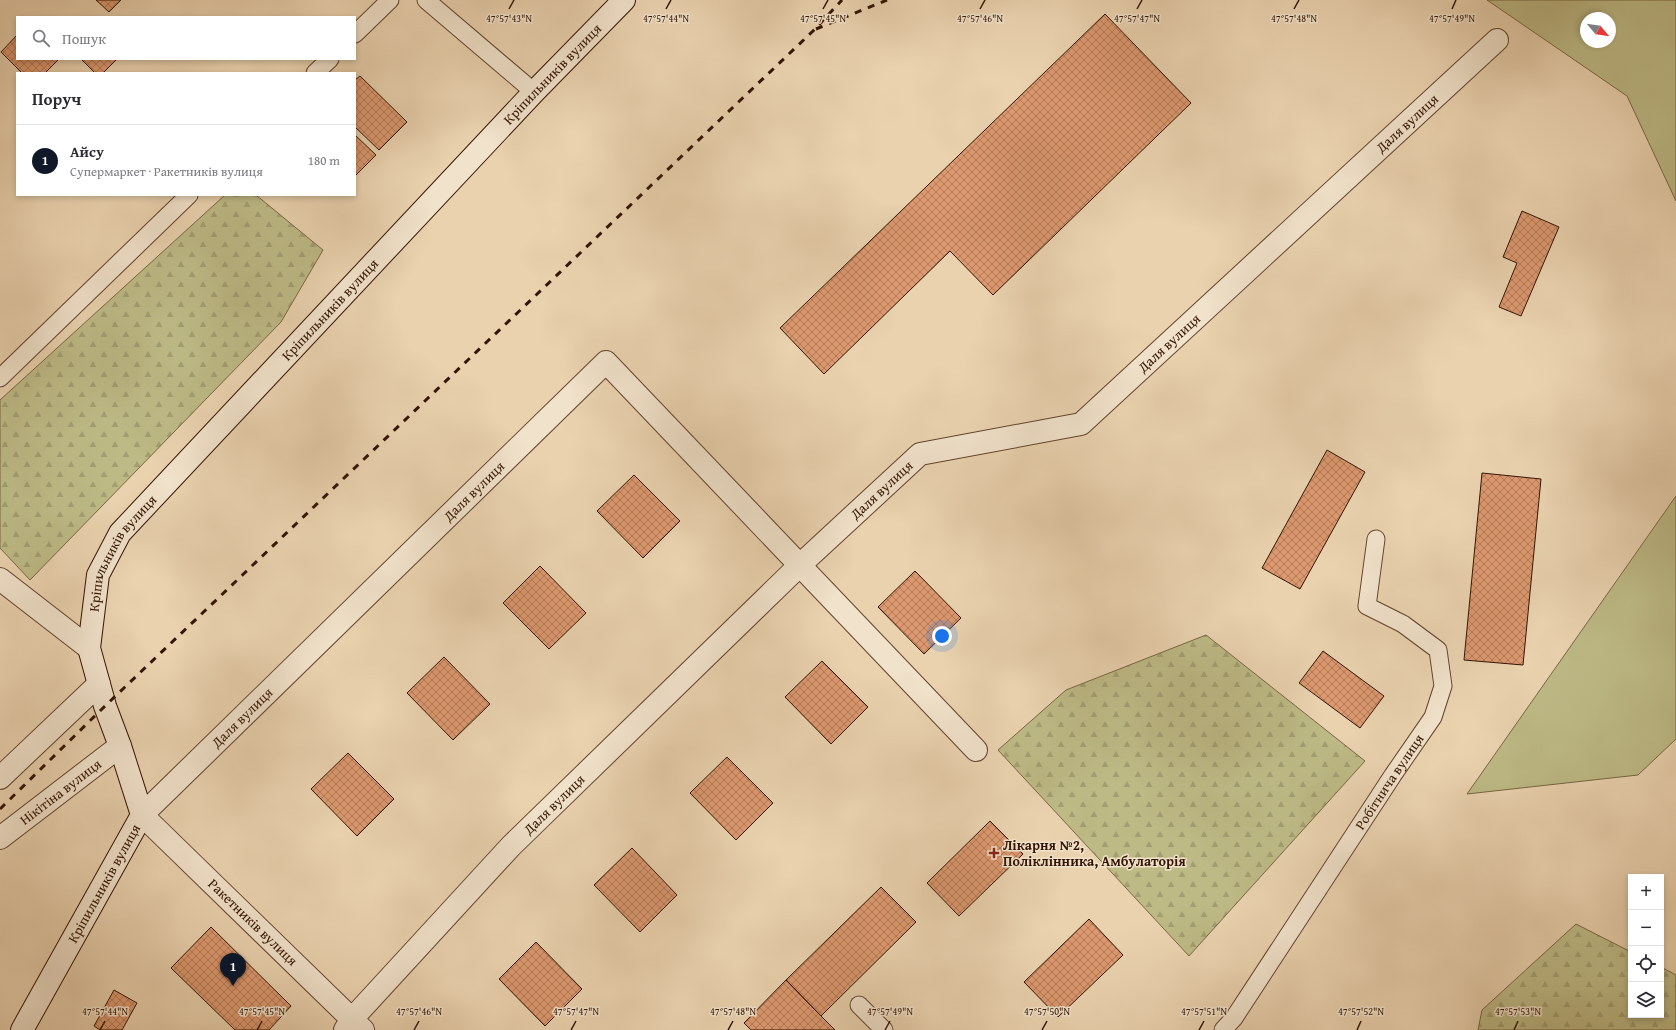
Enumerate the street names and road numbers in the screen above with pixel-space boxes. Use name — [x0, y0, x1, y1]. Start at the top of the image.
street label: Кріпильників вулиця — [499, 19, 606, 129]
street label: Даля вулиця — [1371, 89, 1443, 158]
street label: Кріпильників вулиця — [277, 254, 383, 365]
street label: Даля вулиця — [1133, 309, 1205, 378]
street label: Даля вулиця — [438, 456, 509, 526]
street label: Даля вулиця — [845, 456, 917, 524]
street label: Кріпильників вулиця — [84, 490, 161, 613]
street label: Даля вулиця — [206, 683, 277, 753]
street label: Робітнича вулиця — [1350, 730, 1428, 833]
street label: Нікітіна вулиця — [15, 754, 105, 830]
street label: Даля вулиця — [518, 770, 589, 839]
street label: Кріпильників вулиця — [63, 820, 145, 946]
street label: Ракетників вулиця — [204, 874, 302, 970]

